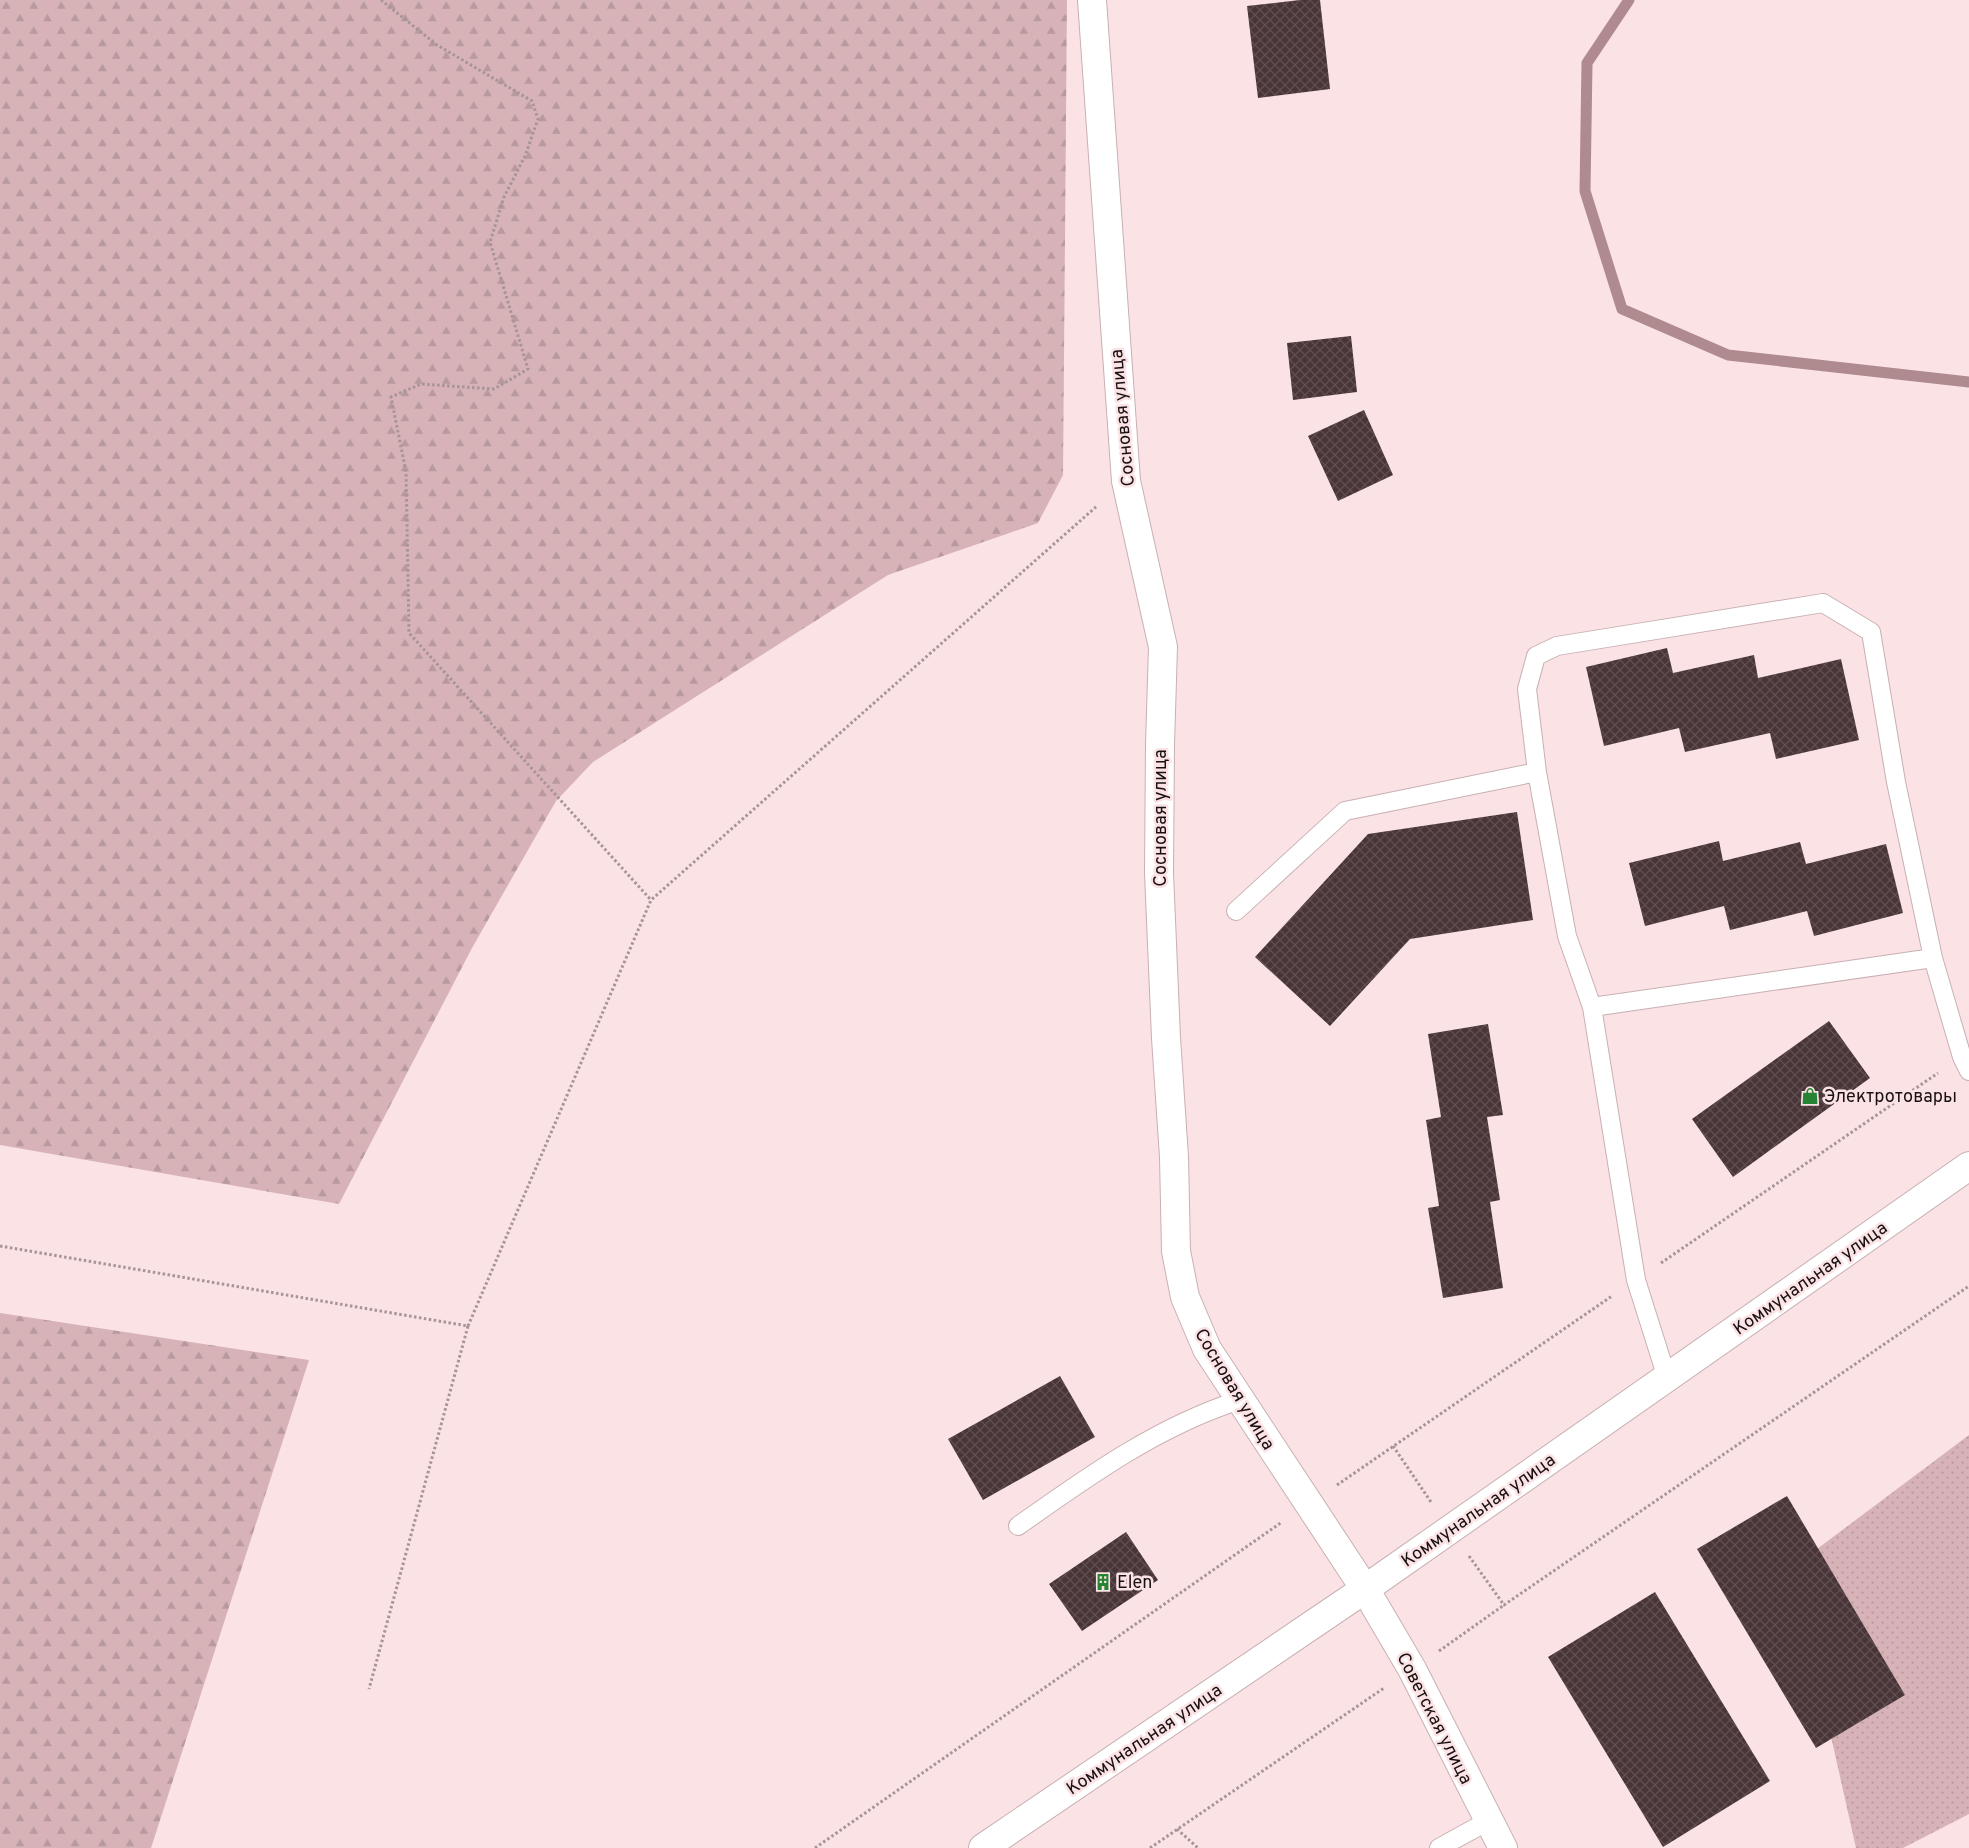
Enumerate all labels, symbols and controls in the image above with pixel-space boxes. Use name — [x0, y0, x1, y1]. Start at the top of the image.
street label: Сосновая улица — [1106, 348, 1141, 487]
street label: Сосновая улица — [1150, 749, 1173, 887]
shop icon: Электротовары — [1800, 1086, 1820, 1106]
place label: Электротовары — [1824, 1086, 1957, 1109]
street label: Коммунальная улица — [1729, 1217, 1892, 1341]
street label: Сосновая улица — [1188, 1325, 1279, 1455]
street label: Коммунальная улица — [1397, 1449, 1560, 1573]
building icon: Elen — [1093, 1572, 1113, 1592]
place label: Elen — [1117, 1572, 1153, 1595]
street label: Советская улица — [1391, 1649, 1477, 1788]
street label: Коммунальная улица — [1063, 1680, 1227, 1801]

